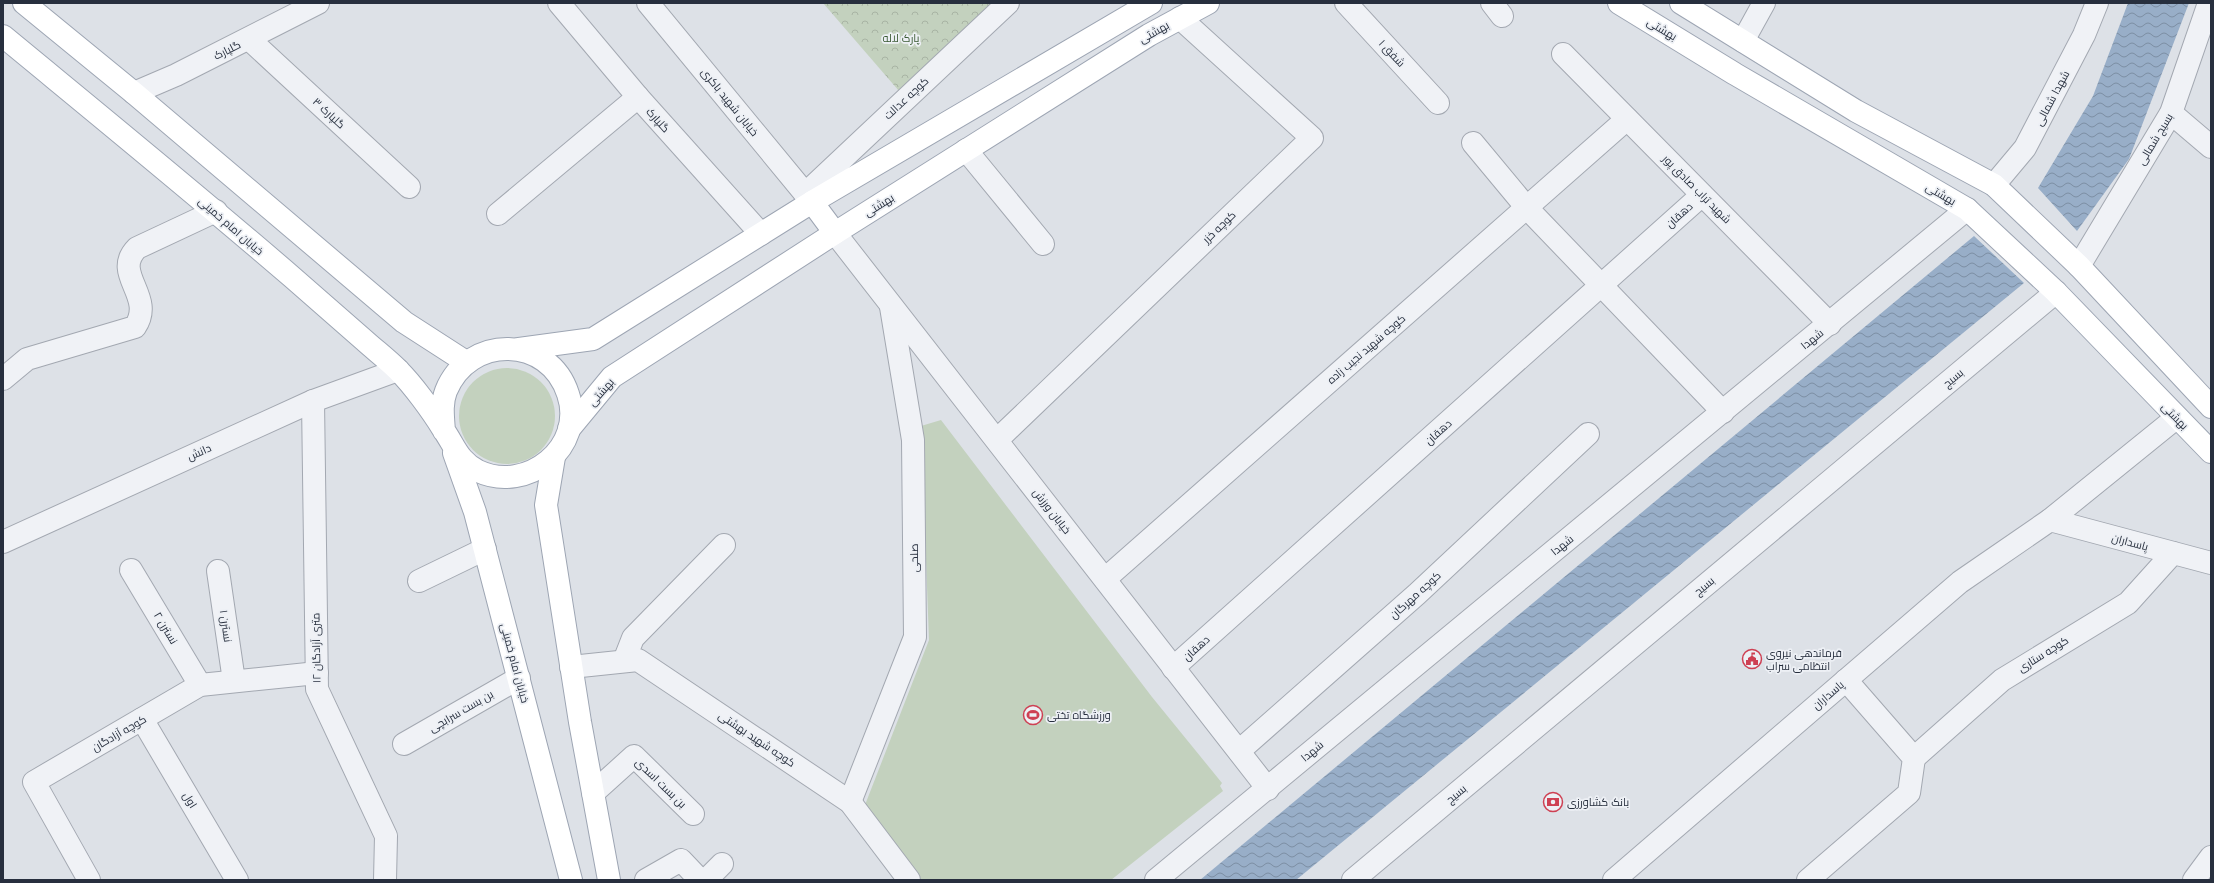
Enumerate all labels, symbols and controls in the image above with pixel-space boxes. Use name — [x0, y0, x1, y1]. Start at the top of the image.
street label: بهشتی — [1644, 15, 1679, 43]
street label: بهشتی — [1137, 19, 1172, 46]
park label: پارک لاله — [882, 32, 920, 45]
street label: شفق ۱ — [1376, 37, 1407, 70]
street label: گلپارک — [211, 38, 243, 63]
street label: خیابان شهید باکری — [698, 66, 761, 139]
street label: شهدا شمالی — [2032, 68, 2072, 128]
street label: کوچه عدالت — [881, 74, 931, 122]
street label: گلپارک ۳ — [310, 95, 347, 131]
street label: گلپارک — [643, 105, 672, 135]
street label: بسیج شمالی — [2135, 111, 2177, 168]
street label: شهید تراب صادق پور — [1659, 152, 1734, 226]
street label: بهشتی — [1923, 181, 1958, 208]
street label: بهشتی — [862, 191, 897, 220]
street label: خیابان امام خمینی — [195, 195, 266, 259]
street label: دهقان — [1663, 200, 1695, 231]
street label: کوچه خزر — [1199, 208, 1239, 247]
street label: کوچه شهید نجیب زاده — [1325, 312, 1408, 387]
street label: شهدا — [1798, 326, 1826, 352]
street label: بسیج — [1941, 366, 1967, 391]
street label: بهشتی — [586, 376, 617, 409]
street label: بهشتی — [2159, 400, 2191, 433]
street label: دهقان — [1422, 417, 1454, 448]
street label: دانش — [185, 441, 213, 463]
street label: خیابان ورزش — [1030, 486, 1073, 537]
street label: پاسداران — [2110, 531, 2150, 554]
street label: شهدا — [1548, 532, 1576, 558]
street label: صلحی — [908, 543, 921, 572]
street label: کوچه مهرگان — [1387, 569, 1444, 622]
street label: بسیج — [1692, 574, 1718, 599]
street label: نسترن ۱ — [217, 609, 234, 643]
street label: نسترن ۲ — [151, 610, 180, 647]
street label: ۱۲ متری آزادگان — [309, 613, 324, 683]
street label: خیابان امام خمینی — [497, 622, 531, 705]
street label: دهقان — [1180, 633, 1212, 664]
street label: کوچه ستاری — [2016, 634, 2071, 675]
place label: فرماندهی نیروی انتظامی سراب — [1766, 647, 1842, 673]
public building icon: فرماندهی نیروی انتظامی سراب — [1741, 648, 1763, 670]
street label: پاسداران — [1810, 678, 1847, 713]
street label: بن بست سرابچی — [427, 688, 496, 735]
sports icon: ورزشگاه تختی — [1022, 704, 1044, 726]
street label: کوچه شهید بهشتی — [716, 709, 798, 770]
place label: ورزشگاه تختی — [1047, 709, 1111, 722]
street label: کوچه آزادگان — [90, 713, 149, 754]
street label: شهدا — [1298, 738, 1326, 764]
street label: بن بست اسدی — [633, 756, 689, 811]
street label: بسیج — [1444, 782, 1470, 807]
street label: اول — [180, 790, 199, 811]
bank icon: بانک کشاورزی — [1542, 791, 1564, 813]
place label: بانک کشاورزی — [1567, 796, 1629, 809]

